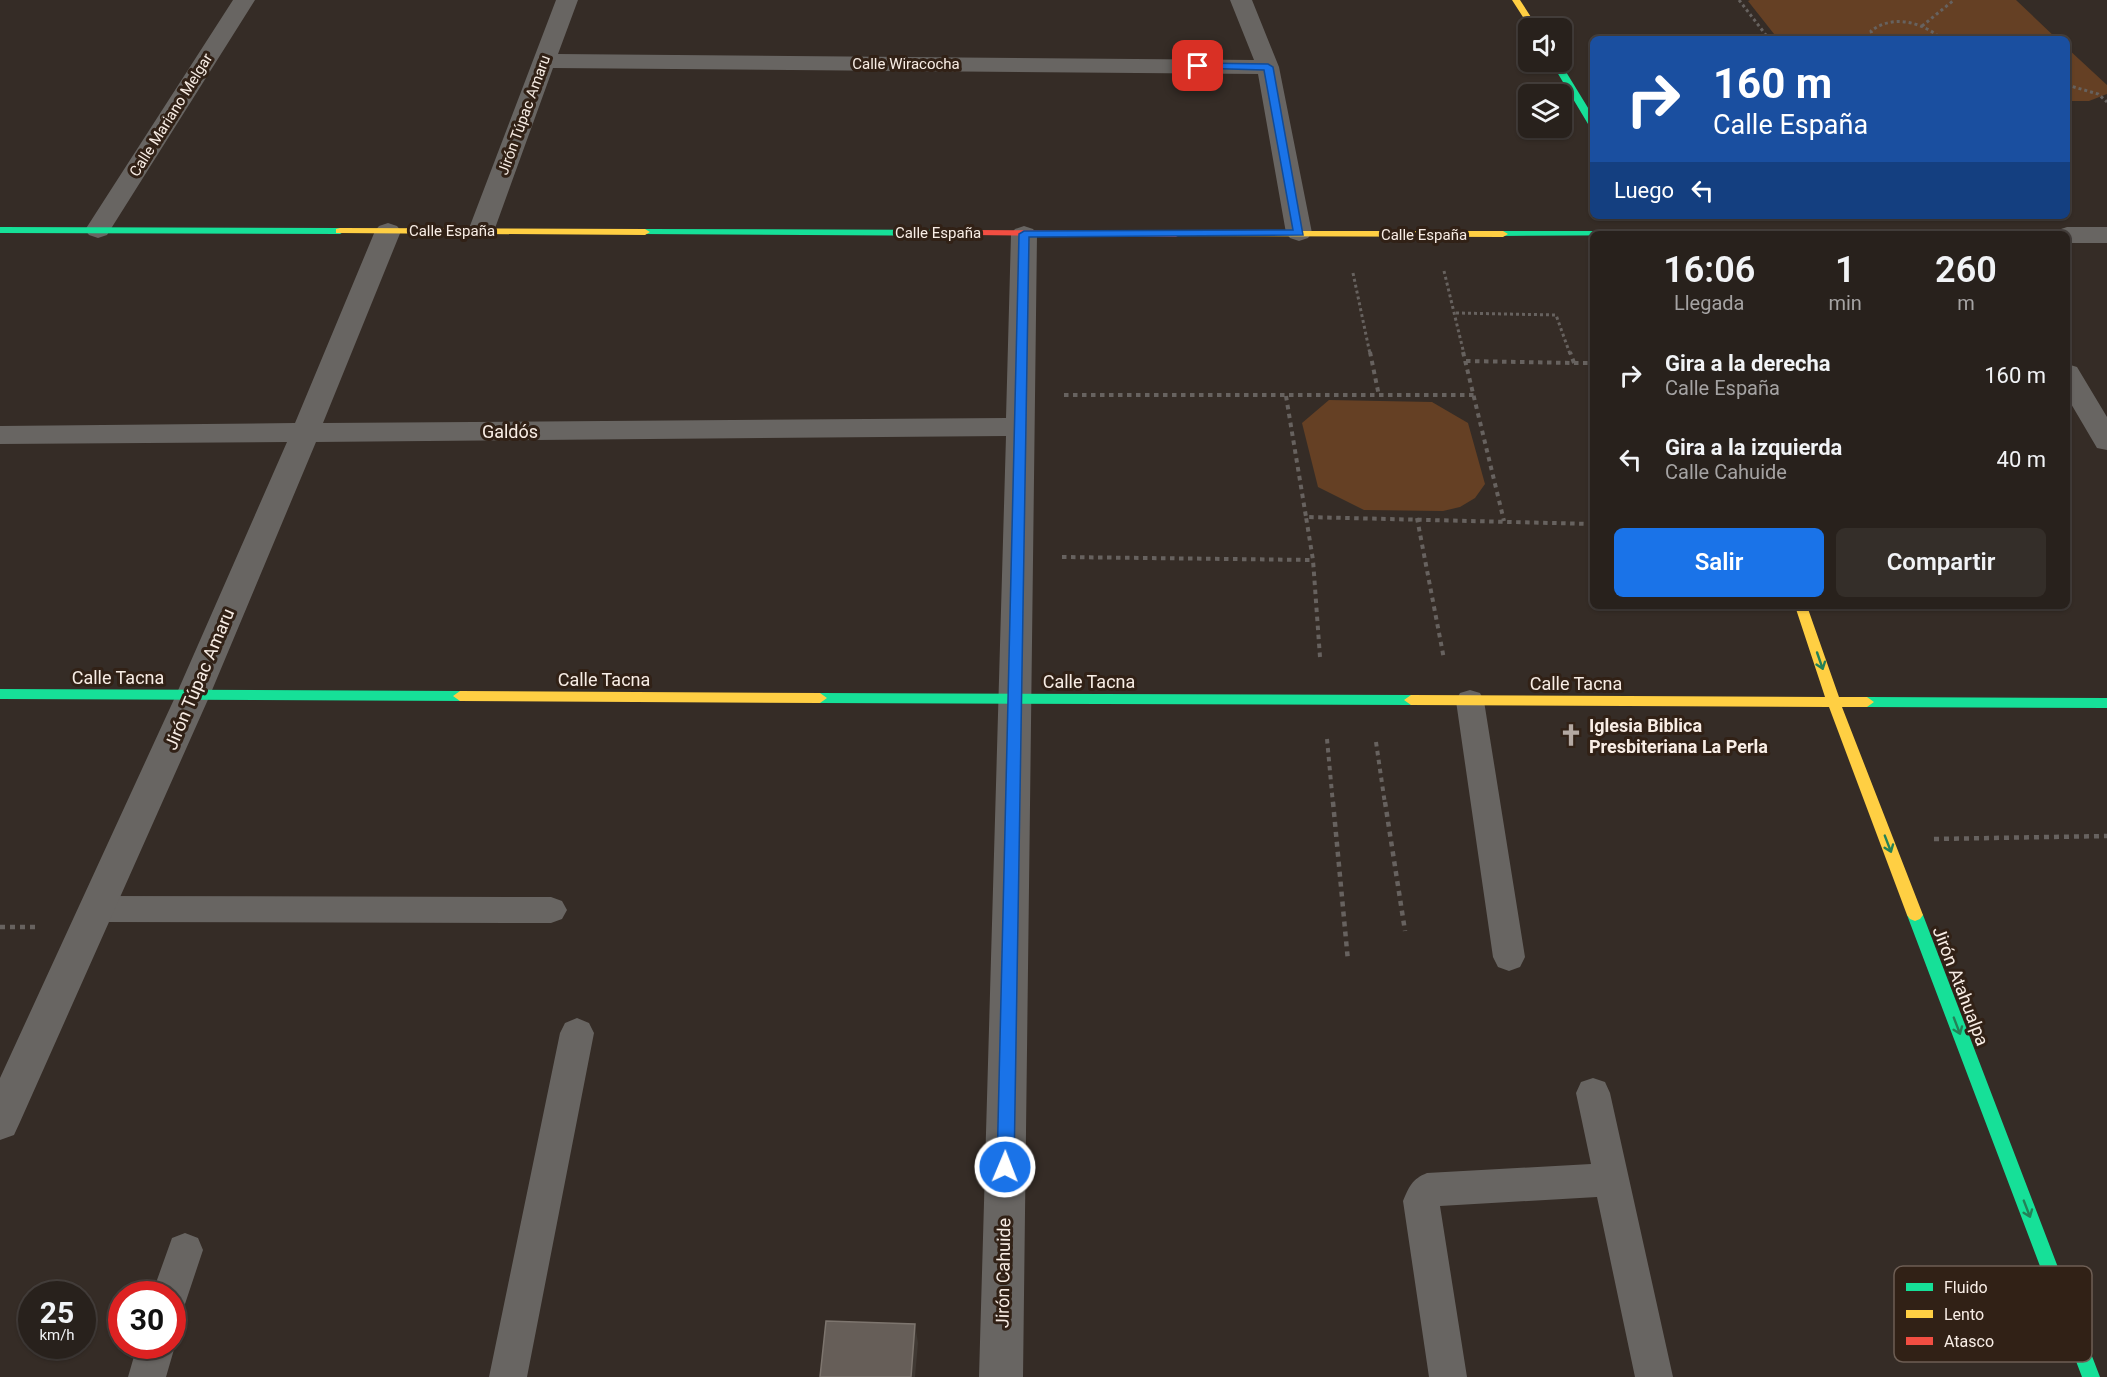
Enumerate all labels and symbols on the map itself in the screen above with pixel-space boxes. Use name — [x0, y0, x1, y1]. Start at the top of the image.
pin — [1172, 40, 1223, 91]
street label: Calle Mariano Melgar — [126, 50, 216, 180]
street label: Jirón Túpac Amaru — [494, 53, 554, 177]
street label: Calle Wiracocha — [852, 55, 960, 73]
street label: Calle España — [409, 222, 495, 240]
street label: Calle España — [895, 224, 981, 242]
street label: Calle España — [1381, 226, 1467, 244]
street label: Galdós — [482, 421, 538, 442]
street label: Jirón Túpac Amaru — [160, 605, 238, 753]
one-way arrow — [1815, 651, 1826, 670]
street label: Calle Tacna — [72, 667, 164, 688]
street label: Calle Tacna — [558, 669, 650, 690]
street label: Calle Tacna — [1043, 671, 1135, 692]
street label: Calle Tacna — [1530, 673, 1622, 694]
place label: Iglesia Biblica Presbiteriana La Perla — [1589, 715, 1768, 757]
church icon: Iglesia Biblica Presbiteriana La Perla — [1558, 722, 1584, 748]
one-way arrow — [1883, 834, 1894, 853]
street label: Jirón Atahualpa — [1929, 923, 1993, 1049]
one-way arrow — [1953, 1017, 1964, 1035]
position arrow — [973, 1135, 1037, 1199]
one-way arrow — [2022, 1199, 2033, 1217]
street label: Jirón Cahuide — [992, 1218, 1014, 1328]
legend — [1894, 1266, 2092, 1362]
text: Fluido — [1944, 1278, 1988, 1297]
speed limit sign: 30 — [108, 1281, 186, 1359]
text: Lento — [1944, 1305, 1984, 1324]
text: Atasco — [1944, 1332, 1994, 1351]

